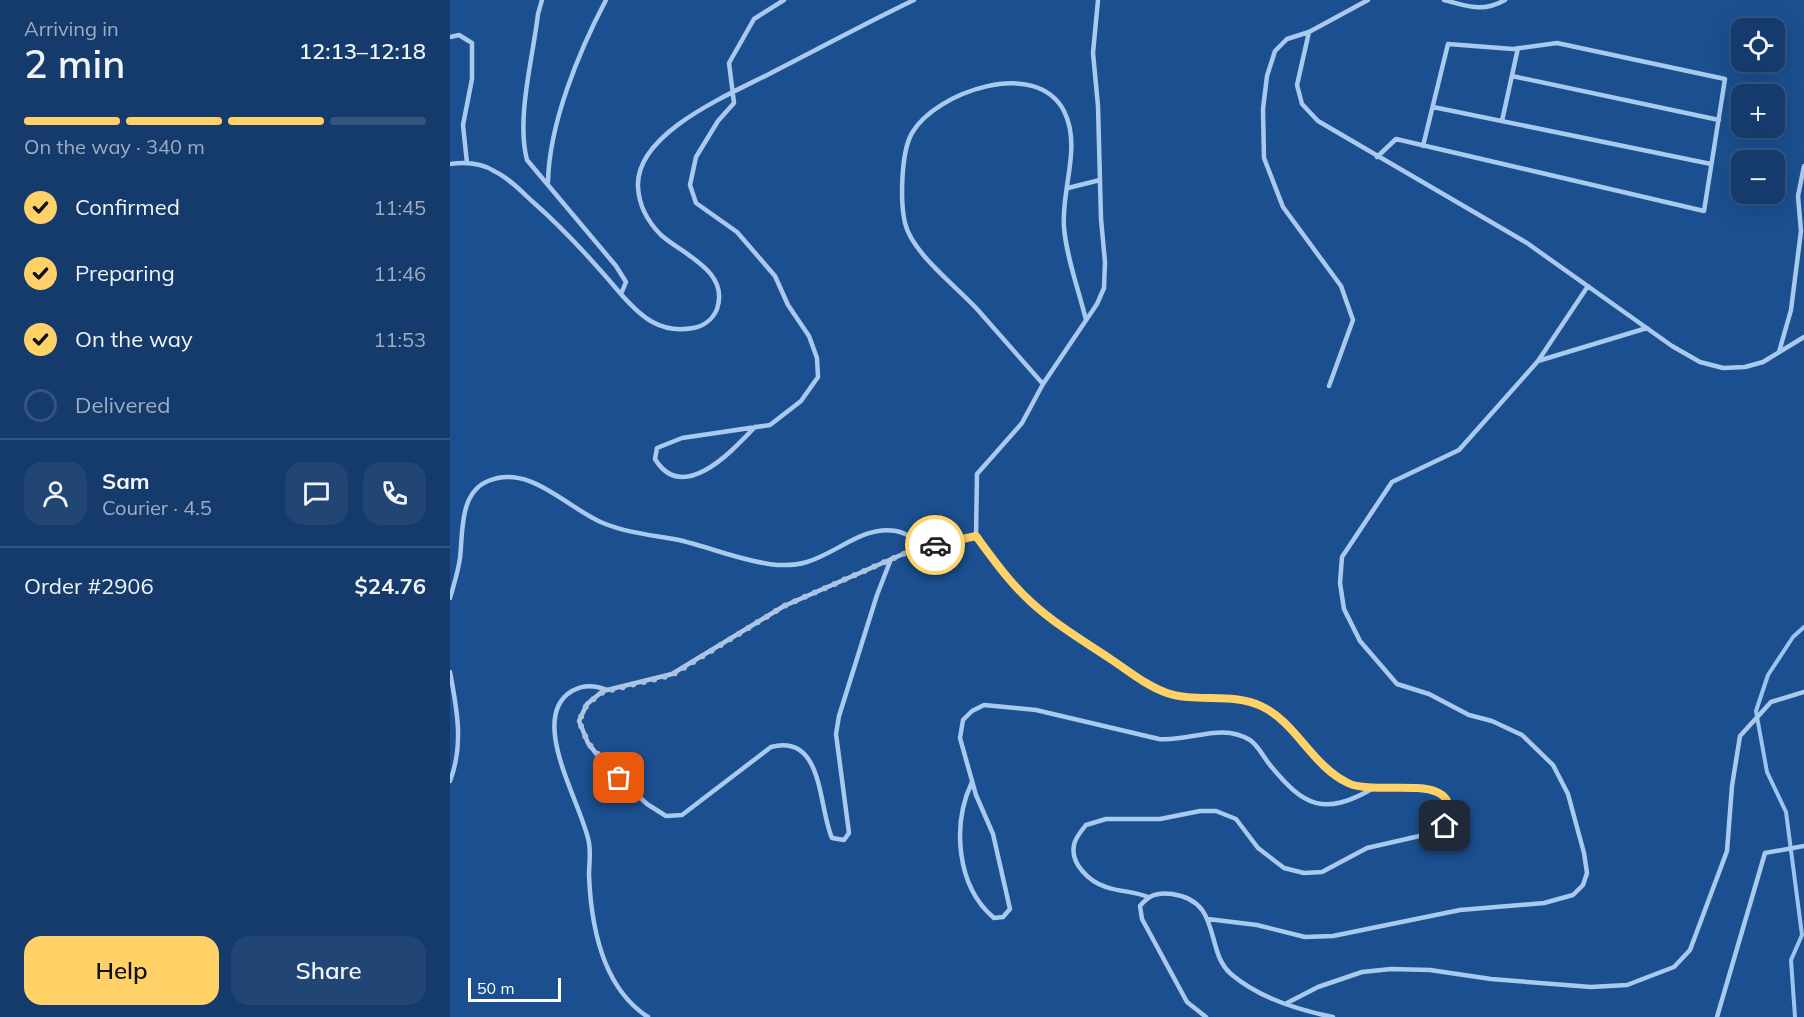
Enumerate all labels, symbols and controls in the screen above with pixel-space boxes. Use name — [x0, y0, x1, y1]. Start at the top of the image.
text: Arriving in — [24, 16, 119, 41]
map controls — [1731, 18, 1785, 204]
button: locate — [1731, 18, 1785, 72]
text: 12:13–12:18 — [299, 37, 426, 65]
text: 2 min — [24, 39, 125, 88]
button: + — [1731, 84, 1785, 138]
text: On the way · 340 m — [24, 134, 205, 159]
button: − — [1731, 150, 1785, 204]
icon: check — [24, 191, 57, 224]
text: Confirmed — [75, 193, 180, 221]
text: 11:45 — [373, 195, 426, 220]
icon: check — [24, 257, 57, 290]
text: Preparing — [75, 259, 175, 287]
text: 11:46 — [373, 261, 426, 286]
icon: check — [24, 323, 57, 356]
text: On the way — [75, 325, 193, 353]
text: 11:53 — [373, 327, 426, 352]
text: Delivered — [75, 391, 170, 419]
button: person — [24, 462, 87, 525]
button: chat — [285, 462, 348, 525]
button: phone — [363, 462, 426, 525]
text: Sam — [102, 467, 150, 495]
text: Courier · 4.5 — [102, 495, 212, 520]
courier — [905, 515, 965, 575]
icon: car — [919, 529, 952, 562]
text: Order #2906 — [24, 572, 154, 600]
text: $24.76 — [355, 572, 426, 600]
pin — [593, 752, 644, 803]
icon: bag — [602, 761, 635, 794]
pin — [1419, 800, 1470, 851]
icon: home — [1428, 809, 1461, 842]
button: Help — [24, 936, 219, 1005]
button: Share — [231, 936, 426, 1005]
scale bar — [468, 975, 561, 1002]
text: 50 m — [477, 978, 514, 998]

